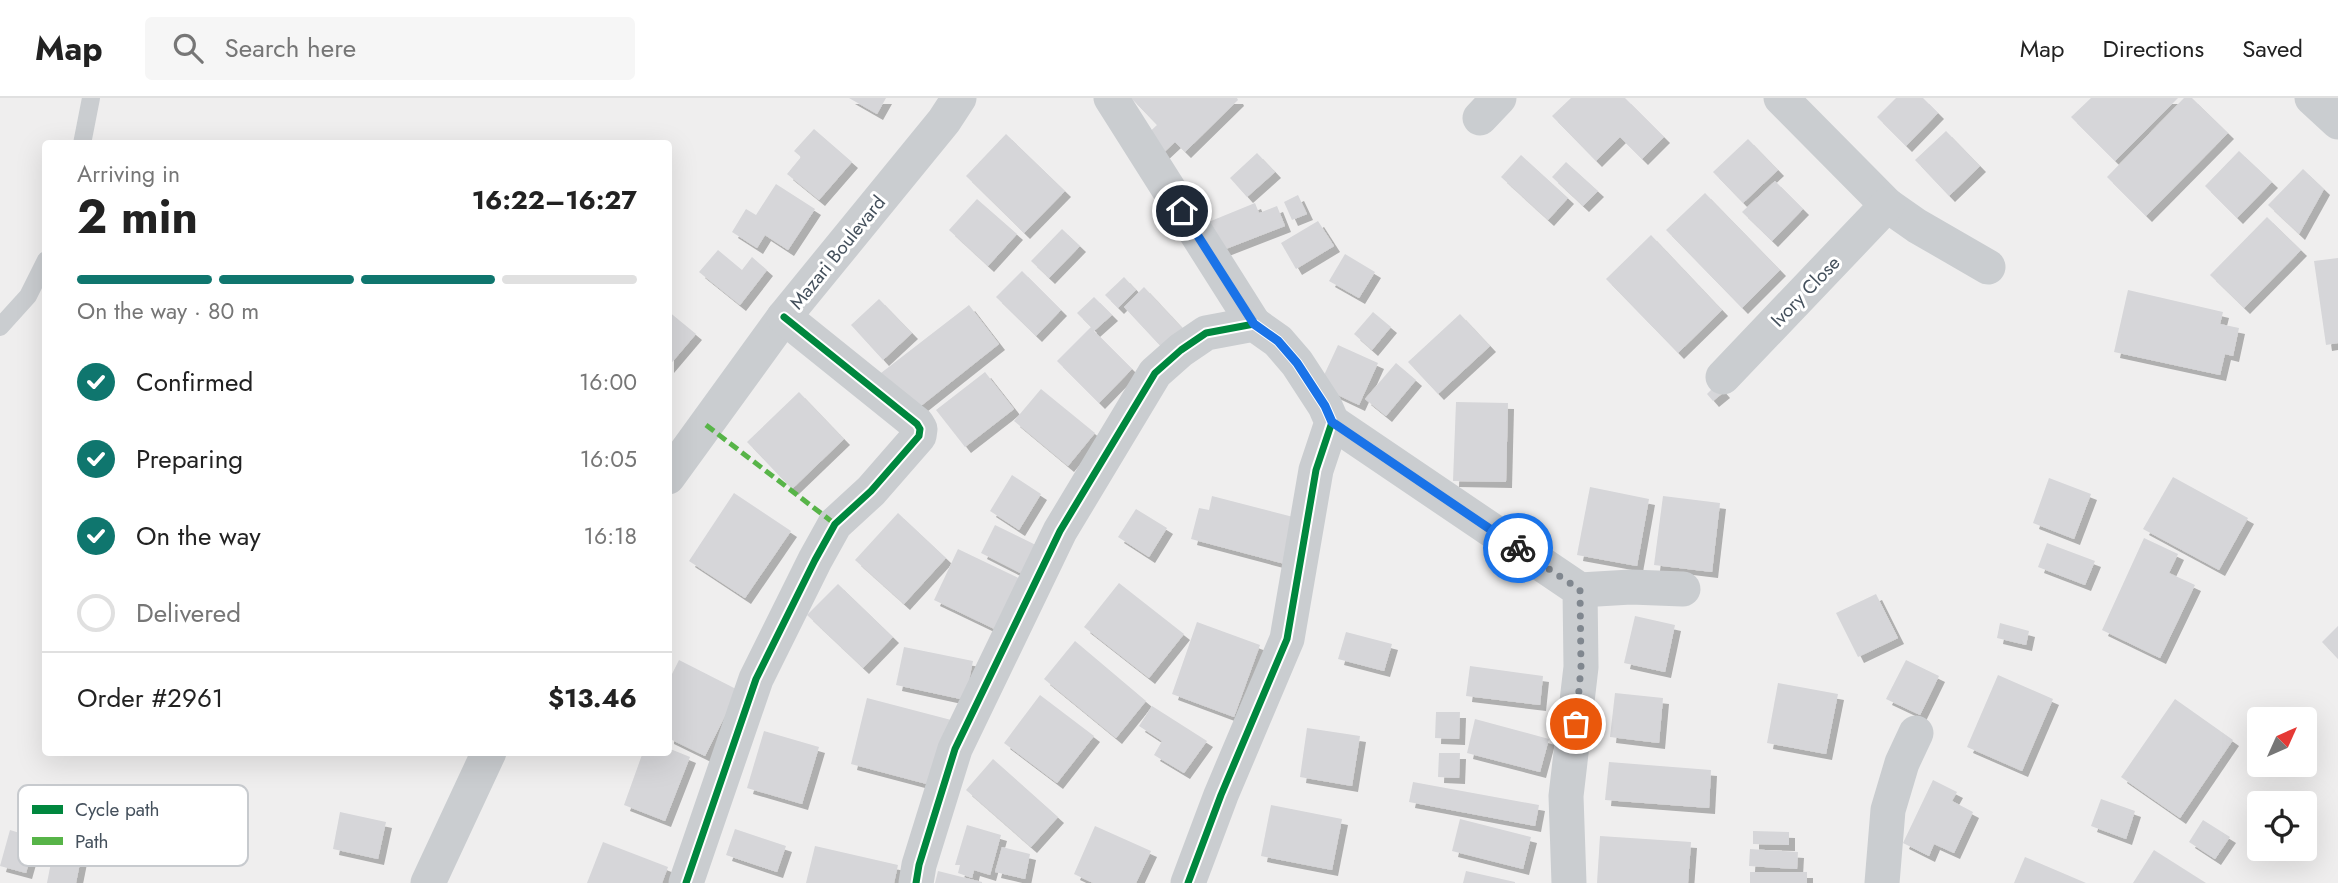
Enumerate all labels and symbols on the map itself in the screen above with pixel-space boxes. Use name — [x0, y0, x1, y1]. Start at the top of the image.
pin — [1152, 181, 1212, 241]
street label: Mazari Boulevard — [783, 190, 892, 315]
street label: Ivory Close — [1765, 250, 1846, 333]
courier — [1483, 513, 1553, 583]
pin — [1546, 694, 1606, 754]
north arrow — [2247, 707, 2317, 777]
legend — [18, 785, 248, 866]
text: Cycle path — [75, 796, 160, 823]
text: Path — [75, 828, 109, 855]

